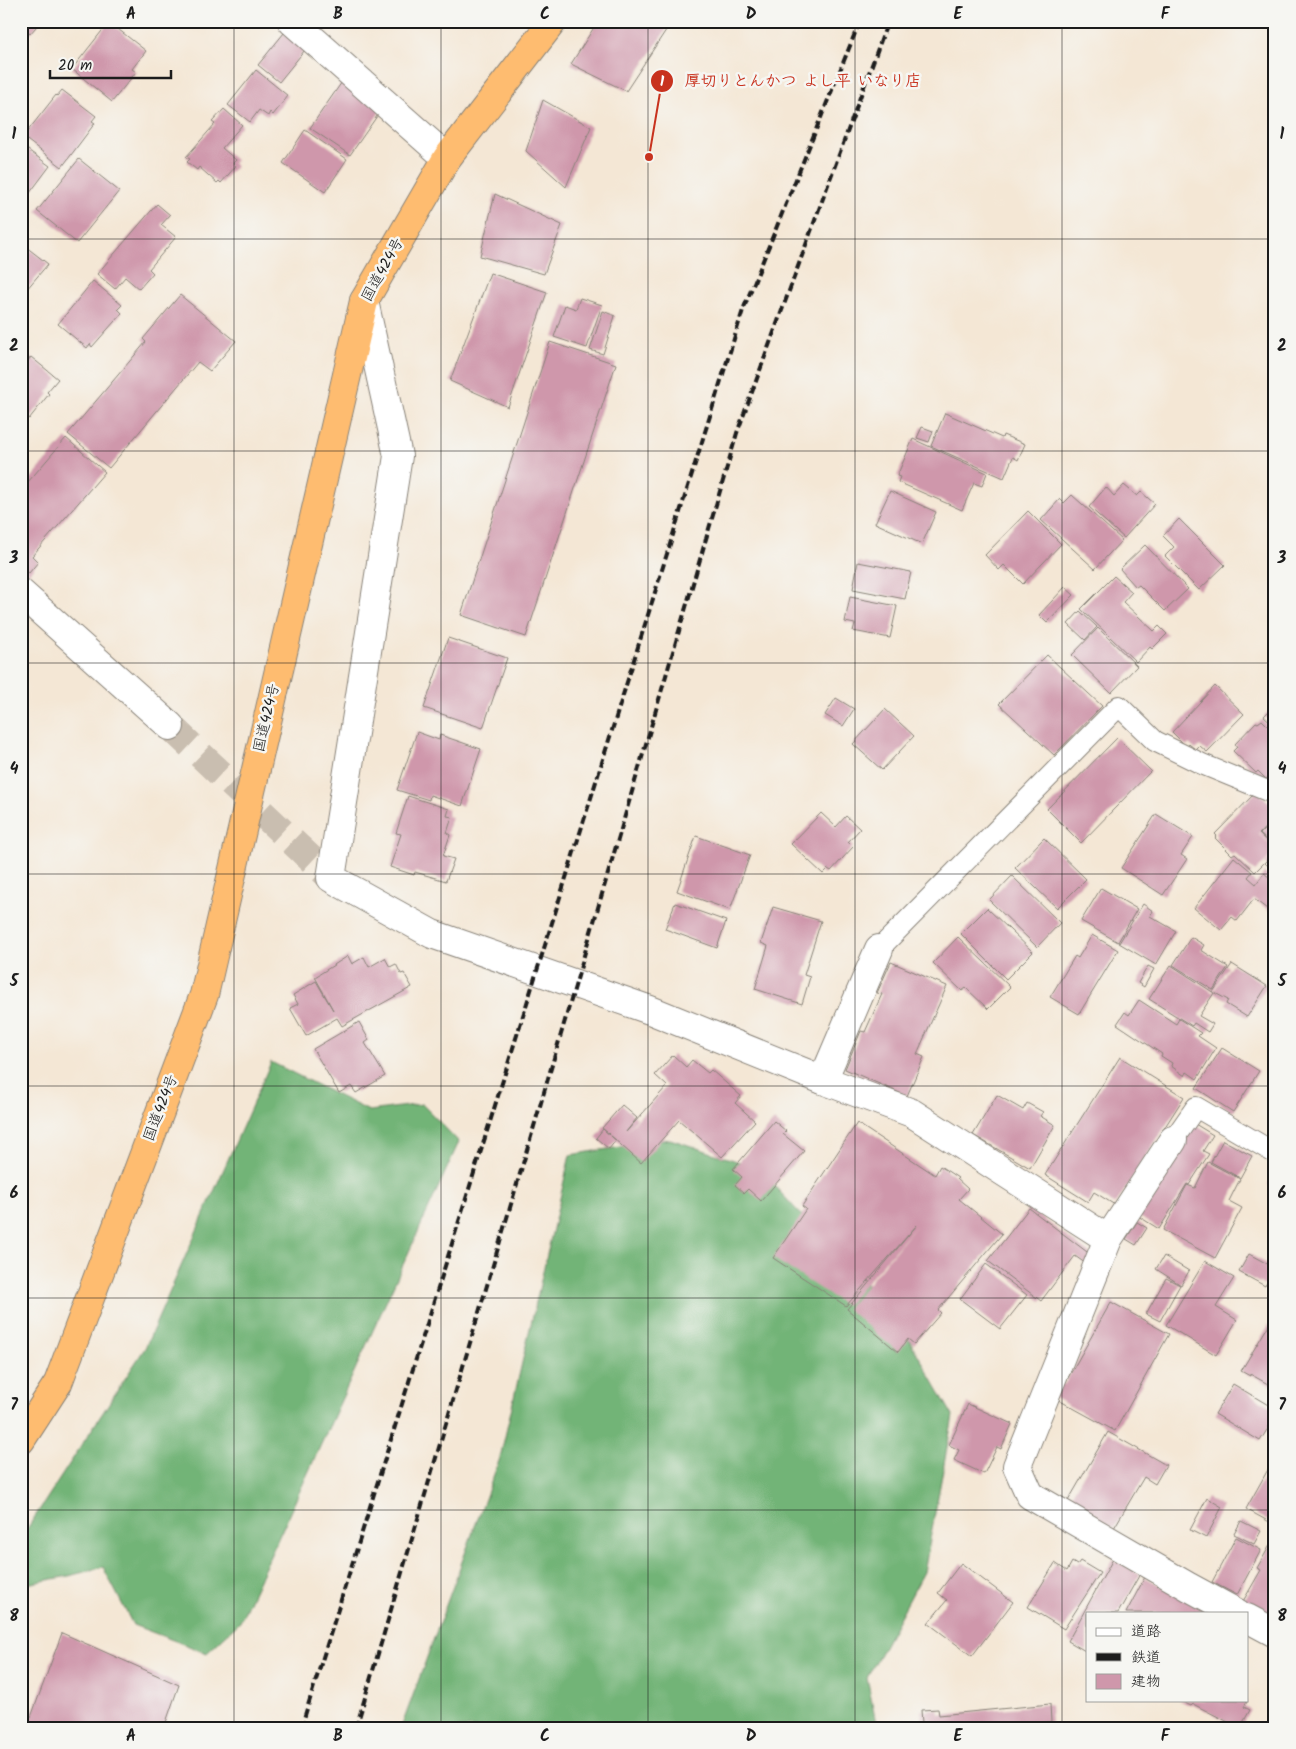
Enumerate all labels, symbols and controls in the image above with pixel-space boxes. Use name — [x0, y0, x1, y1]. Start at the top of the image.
text: A — [126, 2, 136, 27]
text: B — [333, 2, 343, 27]
text: C — [540, 2, 550, 27]
text: D — [746, 2, 757, 27]
text: E — [954, 2, 964, 27]
text: F — [1161, 2, 1171, 27]
scale bar — [50, 48, 171, 80]
text: 20 m — [58, 54, 92, 78]
callout: 厚切りとんかつ よし平 いなり店 — [649, 65, 931, 96]
text: 厚切りとんかつ よし平 いなり店 — [685, 69, 921, 94]
text: 1 — [660, 70, 665, 94]
text: 1 — [12, 122, 17, 147]
text: 1 — [1280, 122, 1285, 147]
street label: 国道424号 — [355, 233, 411, 307]
text: 2 — [9, 334, 19, 359]
text: 2 — [1277, 334, 1287, 359]
text: 3 — [9, 546, 19, 571]
text: 3 — [1277, 546, 1287, 571]
street label: 国道424号 — [247, 681, 287, 755]
text: 4 — [10, 757, 19, 782]
text: 4 — [1278, 757, 1287, 782]
text: 5 — [9, 969, 20, 994]
text: 5 — [1277, 969, 1288, 994]
street label: 国道424号 — [137, 1071, 185, 1145]
text: 6 — [10, 1181, 19, 1206]
text: 6 — [1278, 1181, 1287, 1206]
text: 7 — [10, 1393, 18, 1418]
text: 7 — [1278, 1393, 1286, 1418]
text: 8 — [9, 1604, 19, 1629]
text: 8 — [1277, 1604, 1287, 1629]
legend — [1086, 1612, 1248, 1702]
text: 道路 — [1131, 1620, 1161, 1644]
text: 鉄道 — [1131, 1646, 1161, 1670]
text: 建物 — [1131, 1670, 1161, 1694]
text: A — [126, 1724, 136, 1749]
text: B — [333, 1724, 343, 1749]
text: C — [540, 1724, 550, 1749]
text: D — [746, 1724, 757, 1749]
text: E — [954, 1724, 964, 1749]
text: F — [1161, 1724, 1171, 1749]

